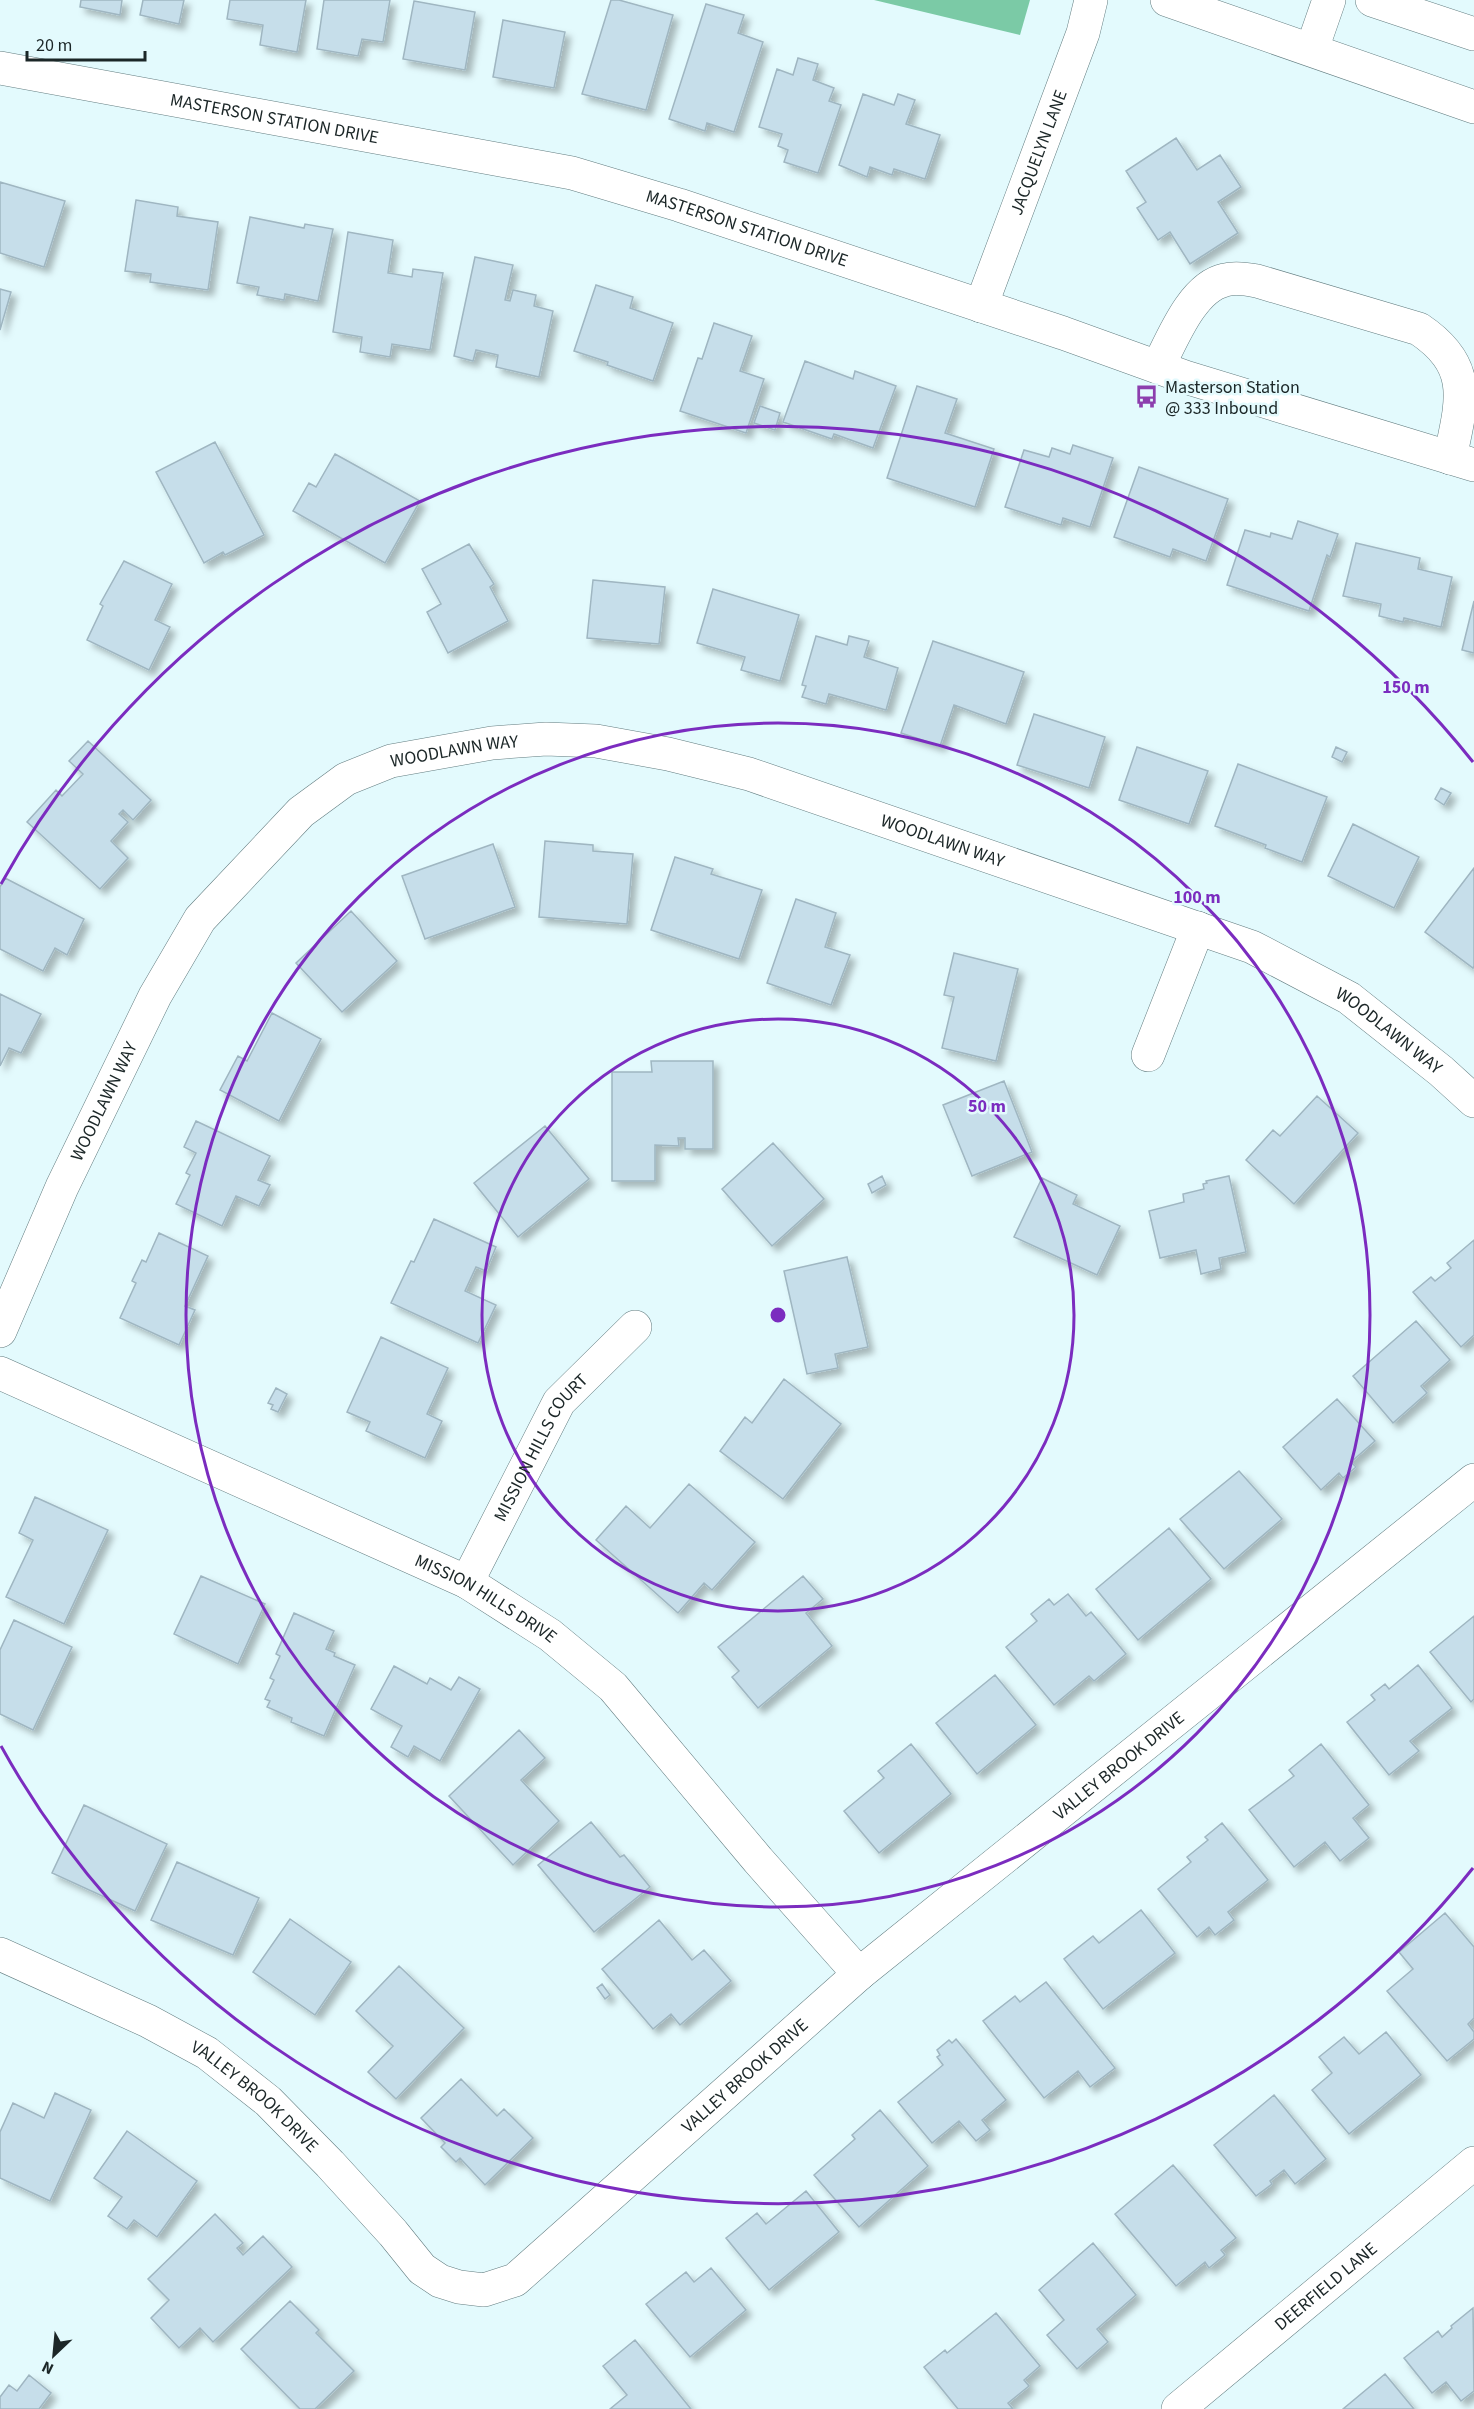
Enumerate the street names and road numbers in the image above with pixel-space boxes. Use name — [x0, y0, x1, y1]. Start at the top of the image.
street label: JACQUELYN LANE — [1004, 86, 1073, 219]
street label: MASTERSON STATION DRIVE — [168, 87, 381, 150]
street label: MASTERSON STATION DRIVE — [643, 183, 851, 273]
street label: WOODLAWN WAY — [388, 729, 520, 773]
street label: WOODLAWN WAY — [877, 808, 1008, 874]
street label: WOODLAWN WAY — [1331, 981, 1448, 1080]
street label: WOODLAWN WAY — [64, 1037, 143, 1165]
street label: MISSION HILLS COURT — [488, 1367, 594, 1526]
street label: MISSION HILLS DRIVE — [411, 1548, 563, 1649]
street label: VALLEY BROOK DRIVE — [1048, 1705, 1189, 1826]
street label: VALLEY BROOK DRIVE — [676, 2013, 813, 2139]
street label: VALLEY BROOK DRIVE — [187, 2034, 324, 2158]
street label: DEERFIELD LANE — [1269, 2236, 1382, 2336]

